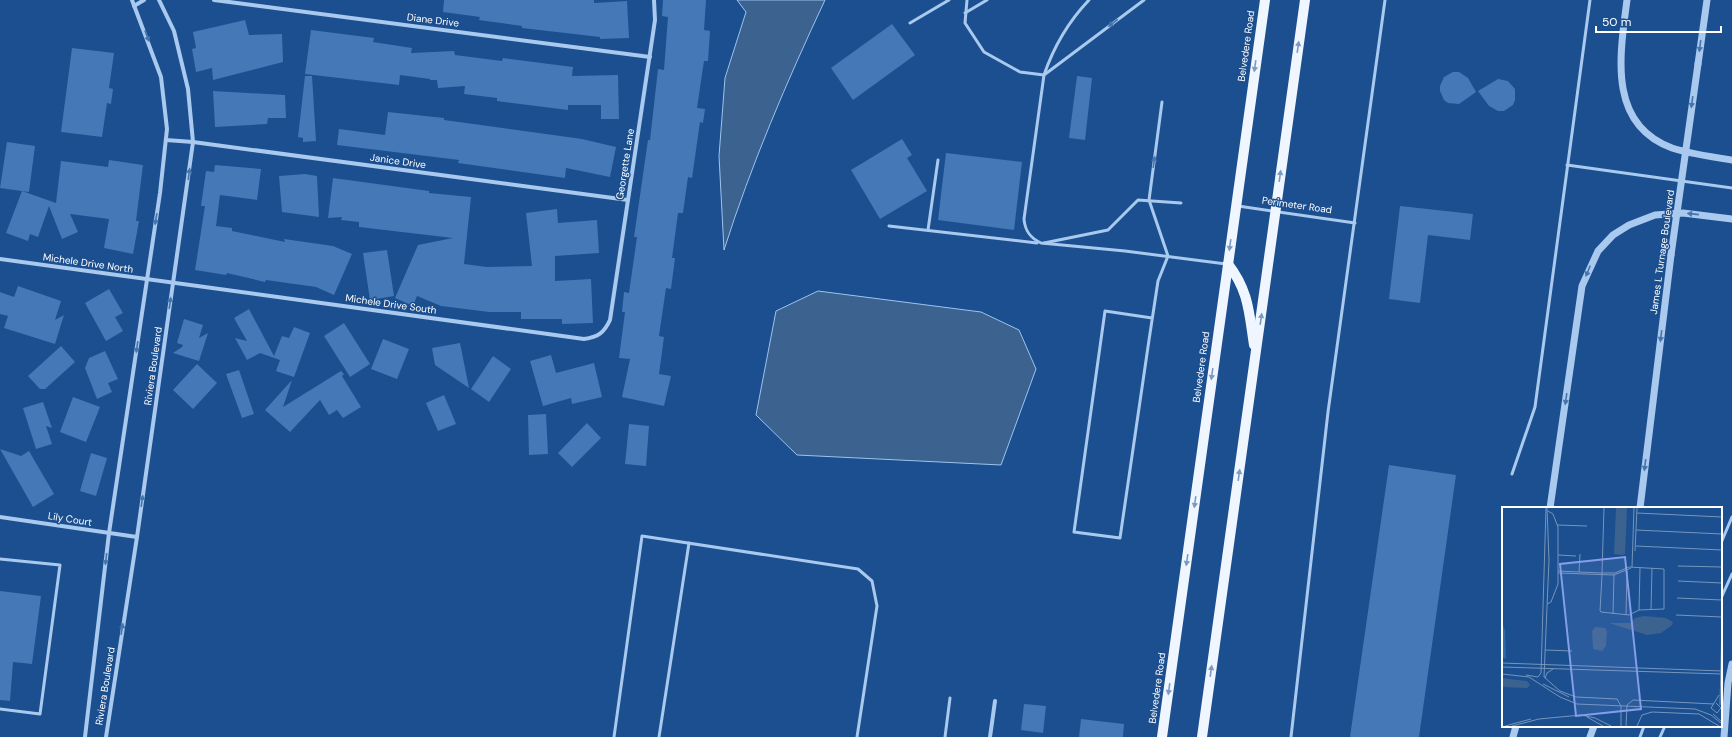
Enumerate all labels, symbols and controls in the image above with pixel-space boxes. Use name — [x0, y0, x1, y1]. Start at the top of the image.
scale bar — [1596, 8, 1721, 34]
street label: Diane Drive — [406, 10, 460, 30]
street label: Belvedere Road — [1235, 10, 1257, 82]
text: 50 m — [1602, 14, 1631, 30]
one-way arrow — [1107, 19, 1118, 28]
one-way arrow — [144, 31, 150, 43]
one-way arrow — [1697, 40, 1703, 52]
one-way arrow — [1295, 41, 1301, 53]
one-way arrow — [1252, 60, 1258, 72]
one-way arrow — [1689, 96, 1695, 108]
street label: Georgette Lane — [613, 127, 637, 200]
street label: Janice Drive — [369, 151, 427, 171]
one-way arrow — [1151, 156, 1157, 168]
one-way arrow — [186, 168, 192, 180]
one-way arrow — [1277, 170, 1283, 182]
street label: James L Turnage Boulevard — [1647, 189, 1677, 315]
street label: Perimeter Road — [1261, 194, 1333, 216]
one-way arrow — [1687, 211, 1699, 217]
one-way arrow — [153, 213, 159, 225]
one-way arrow — [1227, 239, 1233, 251]
street label: Michele Drive North — [42, 250, 134, 276]
one-way arrow — [1585, 266, 1591, 277]
street label: Michele Drive South — [345, 291, 438, 317]
one-way arrow — [167, 297, 173, 309]
one-way arrow — [1258, 312, 1264, 325]
street label: Riviera Boulevard — [141, 326, 165, 406]
one-way arrow — [1658, 330, 1664, 342]
street label: Belvedere Road — [1190, 331, 1212, 403]
one-way arrow — [134, 341, 140, 353]
one-way arrow — [1209, 367, 1215, 380]
one-way arrow — [1563, 393, 1569, 405]
one-way arrow — [1642, 459, 1648, 471]
one-way arrow — [1236, 469, 1242, 482]
one-way arrow — [139, 495, 145, 507]
one-way arrow — [1192, 496, 1198, 508]
inset map — [1502, 507, 1722, 727]
street label: Lily Court — [47, 509, 93, 529]
one-way arrow — [103, 553, 109, 565]
one-way arrow — [1184, 554, 1190, 566]
one-way arrow — [120, 623, 126, 635]
street label: Riviera Boulevard — [92, 646, 118, 726]
street label: Belvedere Road — [1146, 652, 1168, 724]
one-way arrow — [1208, 665, 1214, 677]
one-way arrow — [1166, 682, 1172, 695]

